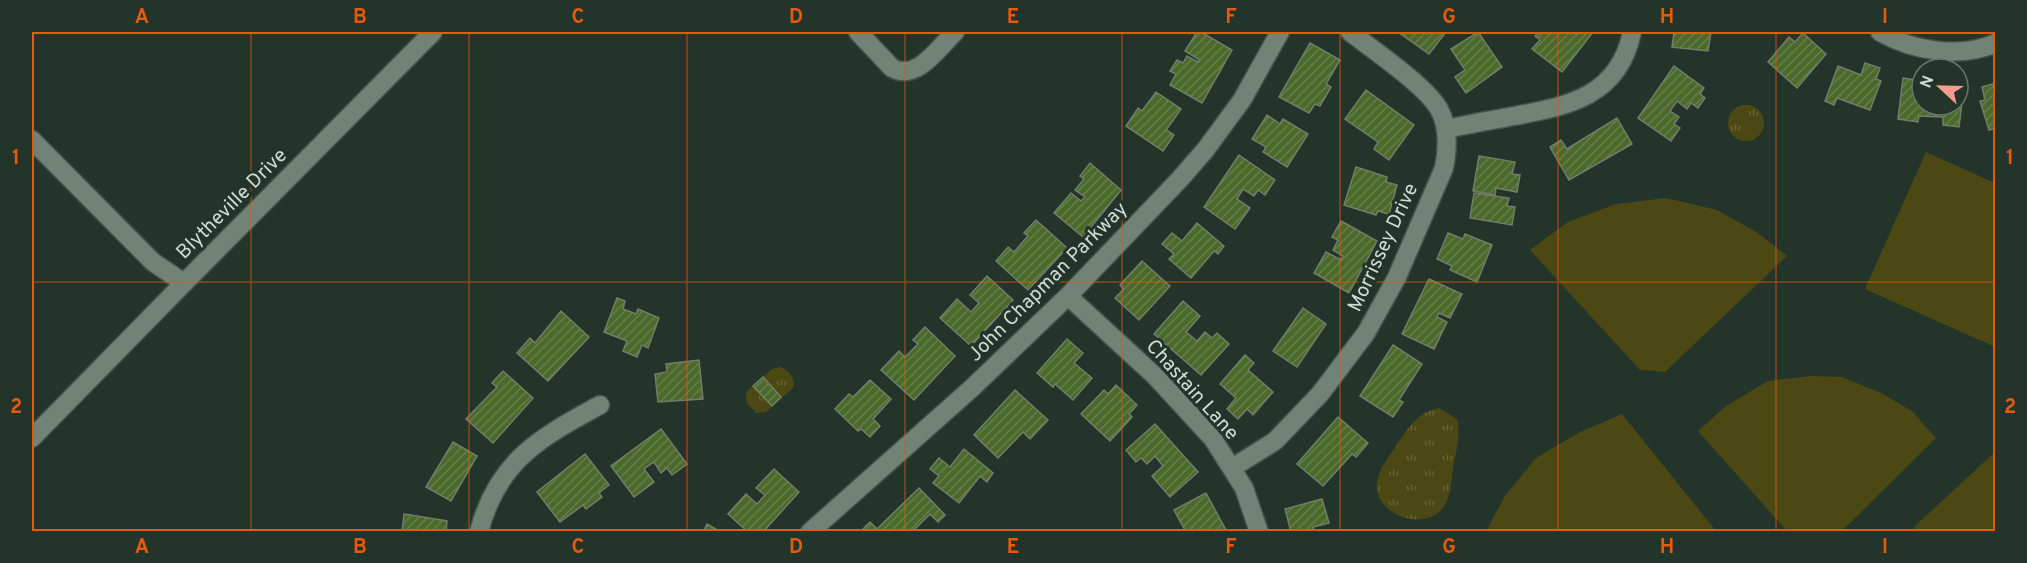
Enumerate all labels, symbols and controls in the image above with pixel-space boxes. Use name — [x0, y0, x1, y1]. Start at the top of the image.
text: A — [135, 5, 149, 31]
text: B — [353, 5, 367, 31]
text: C — [572, 5, 584, 31]
text: D — [789, 5, 803, 31]
text: E — [1007, 5, 1019, 31]
text: F — [1225, 5, 1237, 31]
text: G — [1442, 5, 1456, 31]
text: H — [1660, 5, 1674, 31]
text: I — [1882, 5, 1888, 31]
north arrow — [1910, 57, 1970, 117]
text: N — [1917, 73, 1939, 91]
street label: Blytheville Drive — [171, 143, 294, 266]
text: 1 — [12, 146, 20, 172]
text: 1 — [2006, 146, 2014, 172]
street label: Morrissey Drive — [1343, 179, 1425, 316]
street label: John Chapman Parkway — [963, 197, 1134, 368]
street label: Chastain Lane — [1139, 334, 1244, 446]
text: 2 — [10, 395, 22, 421]
text: 2 — [2004, 395, 2016, 421]
text: A — [135, 535, 149, 561]
text: B — [353, 535, 367, 561]
text: C — [572, 535, 584, 561]
text: D — [789, 535, 803, 561]
text: E — [1007, 535, 1019, 561]
text: F — [1225, 535, 1237, 561]
text: G — [1442, 535, 1456, 561]
text: H — [1660, 535, 1674, 561]
text: I — [1882, 535, 1888, 561]

